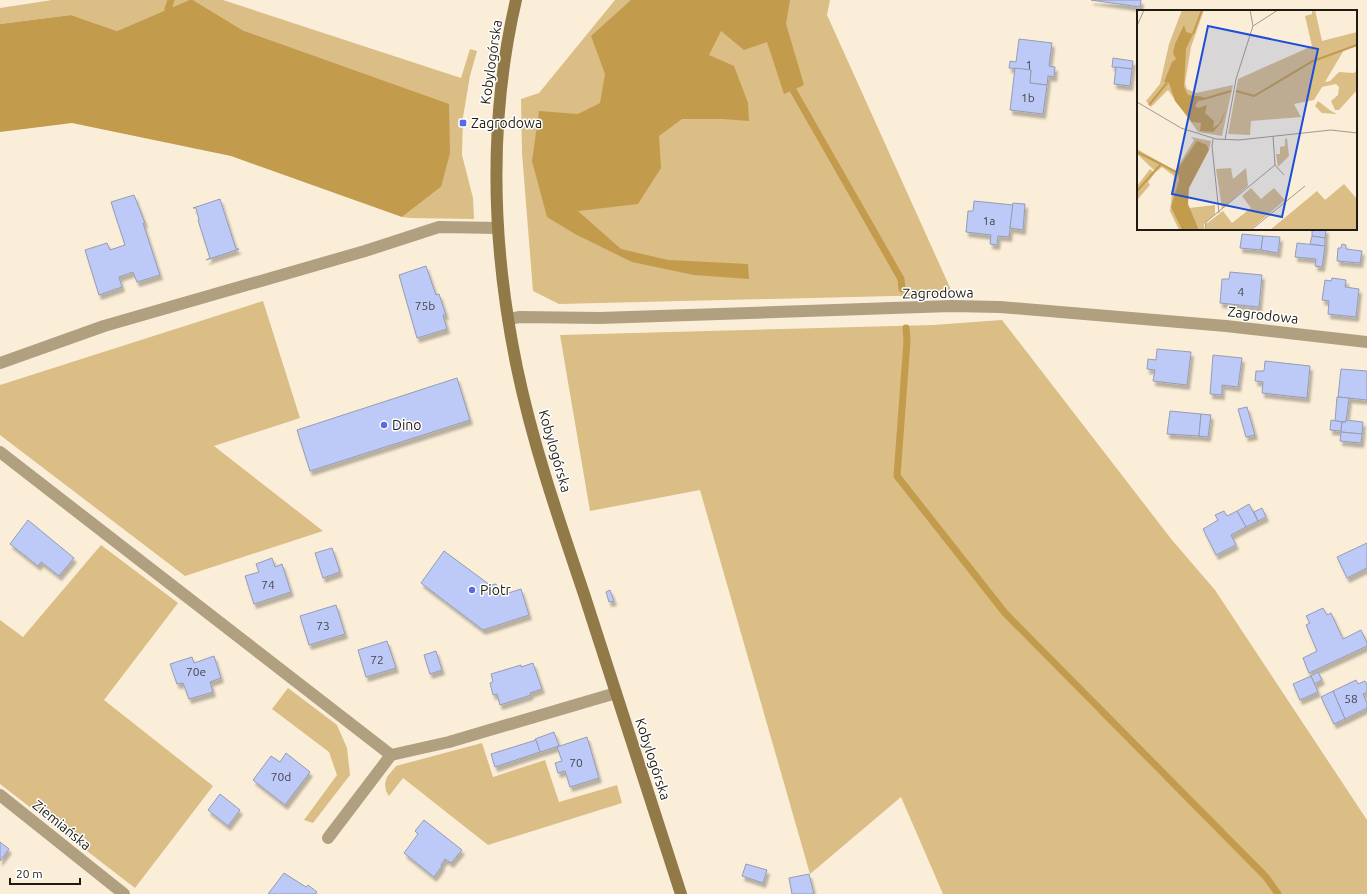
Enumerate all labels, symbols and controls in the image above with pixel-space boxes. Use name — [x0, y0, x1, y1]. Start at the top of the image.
inset map — [1137, 10, 1357, 230]
street label: Kobylogórska — [477, 19, 505, 105]
house number: 1 — [1026, 58, 1032, 71]
house number: 1b — [1021, 91, 1035, 104]
place label: Zagrodowa — [471, 115, 542, 131]
marker: Zagrodowa — [458, 118, 468, 128]
house number: 1a — [983, 214, 995, 227]
street label: Zagrodowa — [902, 284, 974, 302]
house number: 4 — [1238, 285, 1245, 298]
house number: 75b — [415, 299, 435, 312]
street label: Zagrodowa — [1227, 303, 1299, 327]
street label: Kobylogórska — [536, 408, 574, 494]
place label: Dino — [392, 417, 421, 433]
marker: Dino — [379, 420, 389, 430]
house number: 74 — [261, 578, 275, 591]
place label: Piotr — [480, 582, 511, 598]
marker: Piotr — [467, 585, 477, 595]
house number: 73 — [316, 619, 330, 632]
house number: 72 — [370, 653, 384, 666]
house number: 70e — [186, 665, 206, 678]
house number: 58 — [1344, 692, 1358, 705]
street label: Kobylogórska — [632, 716, 674, 802]
house number: 70 — [569, 756, 583, 769]
house number: 70d — [271, 770, 291, 783]
street label: Ziemiańska — [30, 797, 94, 853]
scale bar — [10, 860, 80, 886]
text: 20 m — [16, 867, 43, 880]

